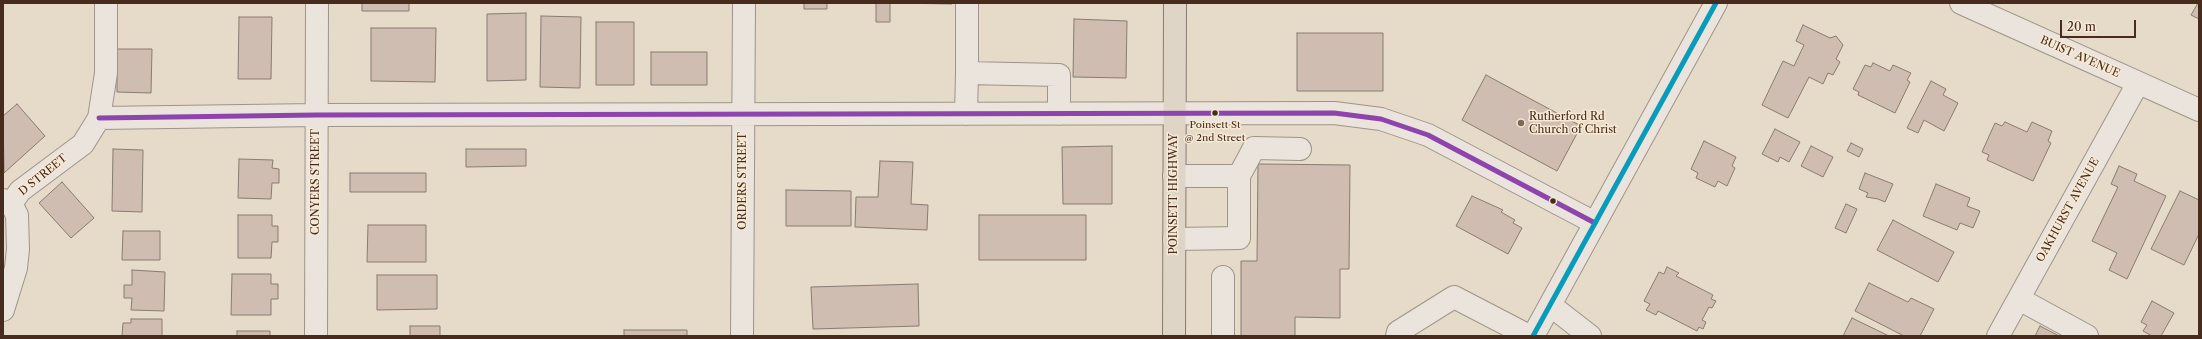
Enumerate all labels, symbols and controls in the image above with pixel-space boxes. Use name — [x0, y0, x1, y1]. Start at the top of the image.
scale bar — [2062, 12, 2138, 38]
text: 20 m — [2067, 19, 2096, 34]
street label: BUIST AVENUE — [2038, 33, 2122, 81]
marker: Poinsett St @ 2nd Street — [1210, 108, 1220, 118]
place label: Rutherford Rd Church of Christ — [1529, 110, 1617, 136]
marker: Rutherford Rd Church of Christ — [1516, 118, 1526, 128]
place label: Poinsett St @ 2nd Street — [1185, 119, 1245, 142]
street label: CONYERS STREET — [309, 129, 323, 235]
street label: ORDERS STREET — [736, 132, 750, 230]
street label: POINSETT HIGHWAY — [1167, 133, 1181, 255]
street label: D STREET — [16, 152, 70, 198]
street label: OAKHURST AVENUE — [2034, 156, 2102, 264]
unlabelled marker — [1548, 196, 1558, 206]

